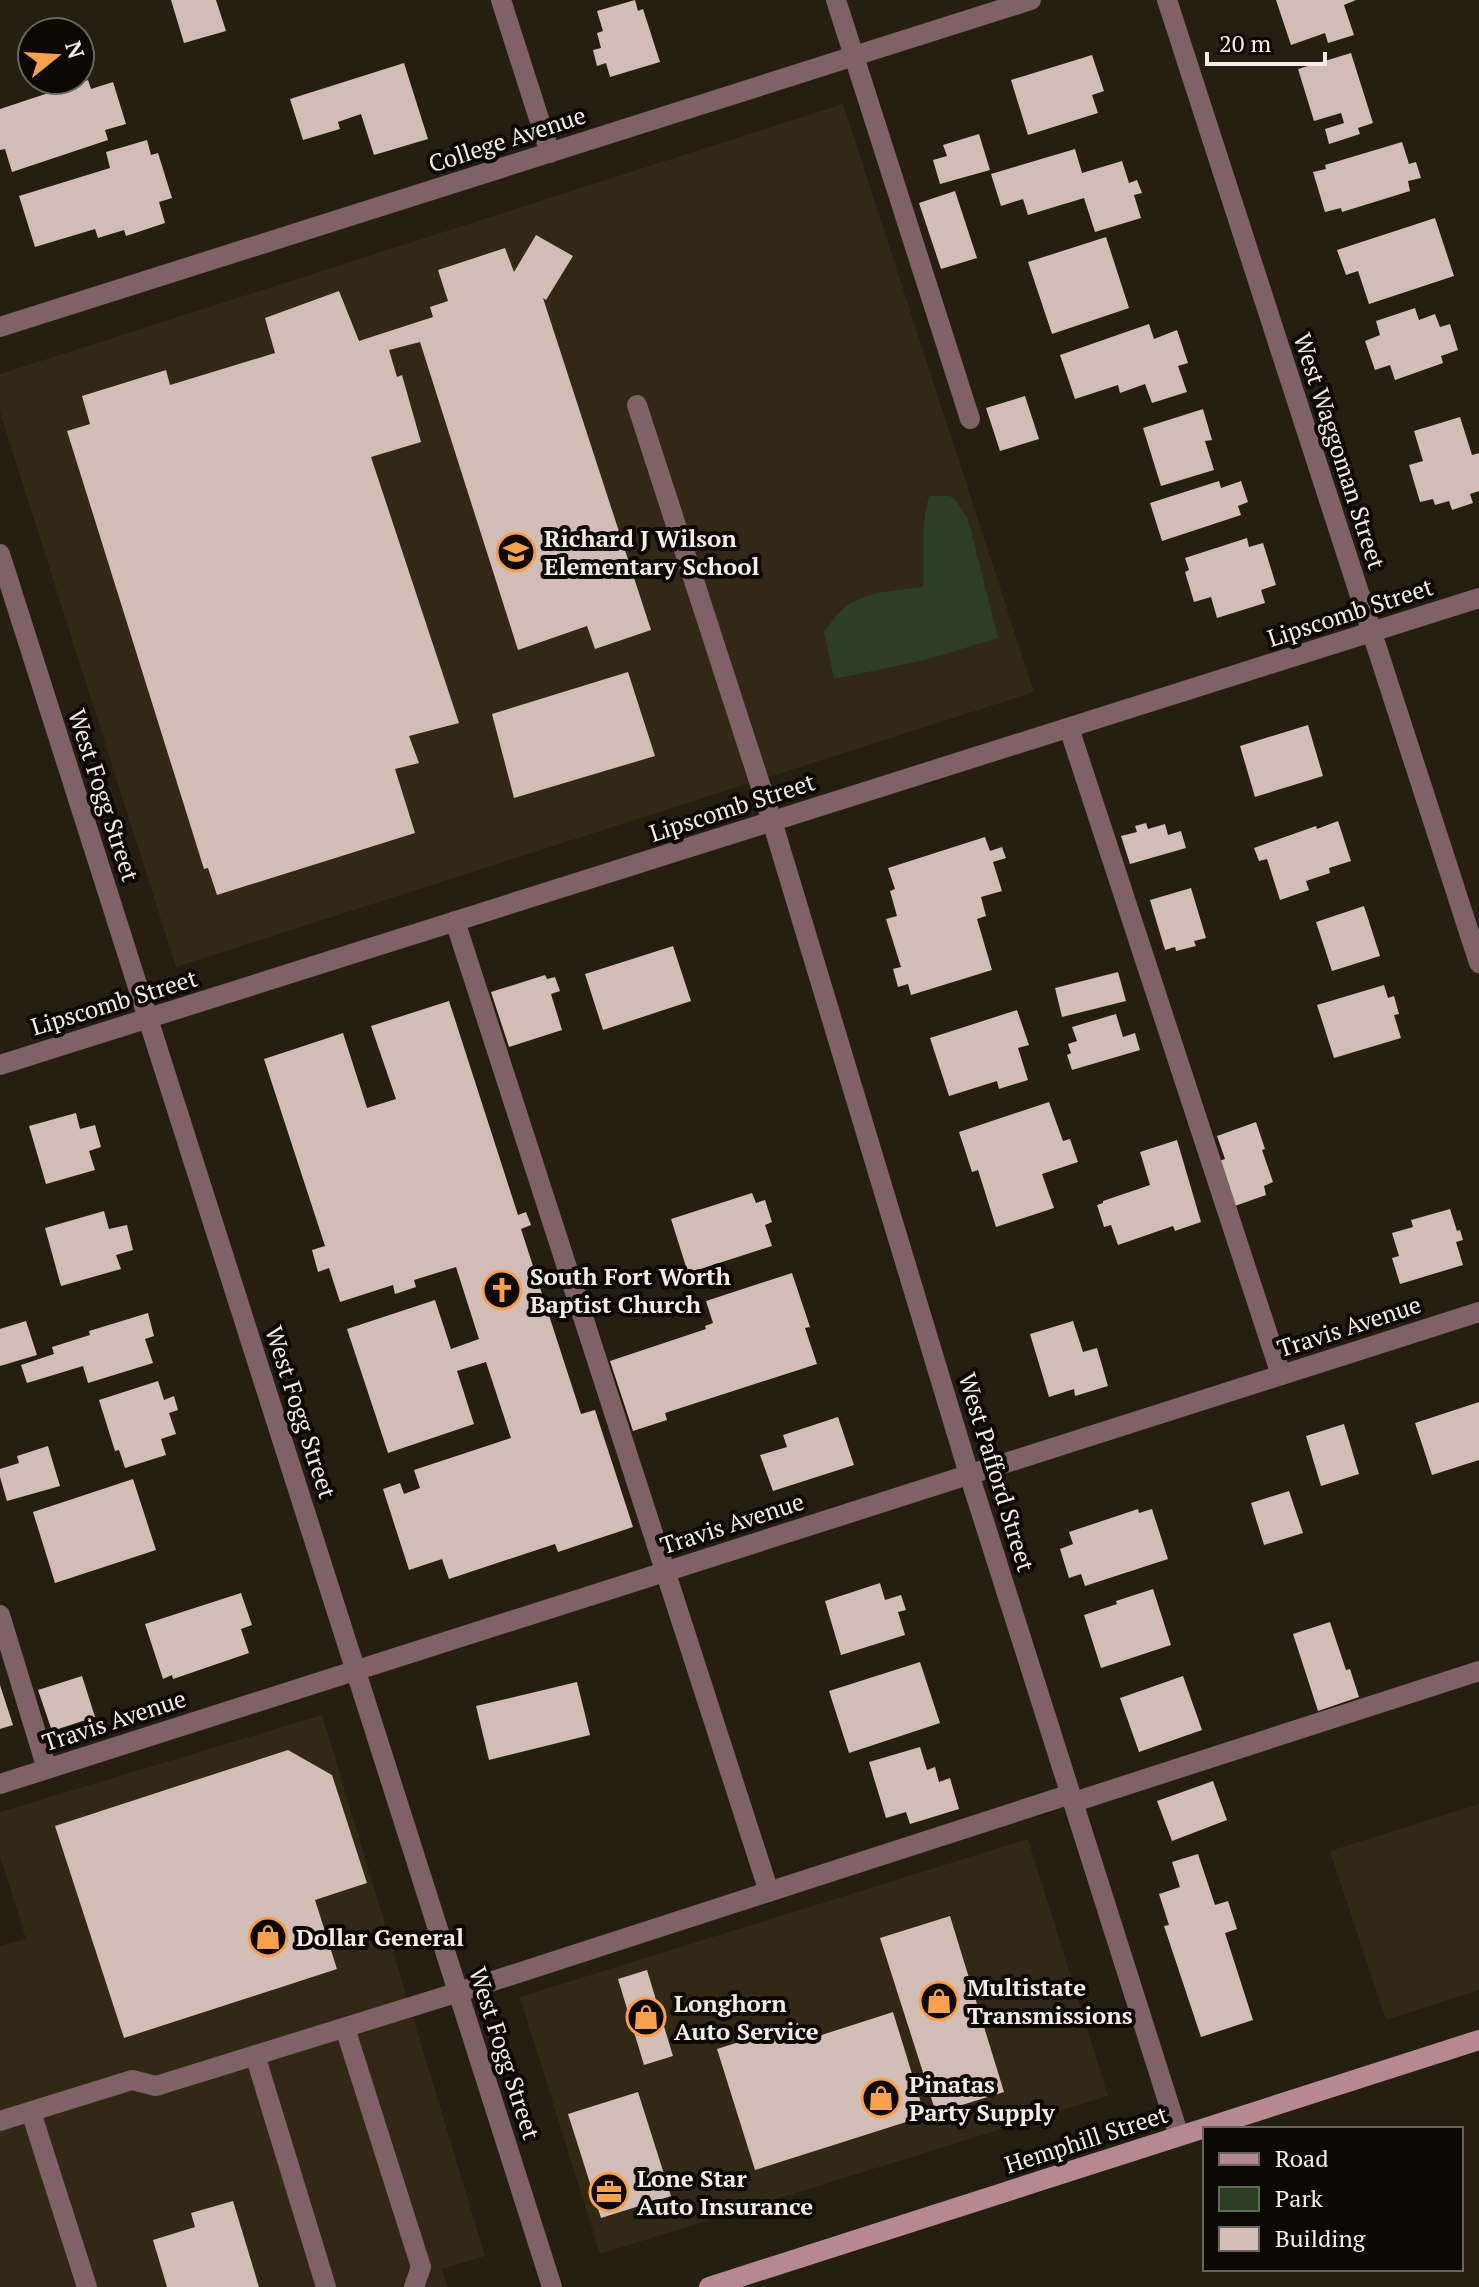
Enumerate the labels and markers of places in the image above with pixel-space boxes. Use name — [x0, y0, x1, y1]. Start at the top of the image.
place label: Richard J Wilson Elementary School — [544, 522, 759, 582]
school or university icon: Richard J Wilson Elementary School — [495, 531, 537, 573]
place label: South Fort Worth Baptist Church — [530, 1260, 732, 1320]
church icon: South Fort Worth Baptist Church — [481, 1269, 523, 1311]
shop icon: Dollar General — [247, 1916, 289, 1958]
place label: Dollar General — [296, 1921, 464, 1953]
place label: Multistate Transmissions — [967, 1971, 1133, 2031]
shop icon: Multistate Transmissions — [918, 1980, 960, 2022]
place label: Longhorn Auto Service — [674, 1987, 819, 2047]
shop icon: Longhorn Auto Service — [625, 1996, 667, 2038]
place label: Pinatas Party Supply — [909, 2068, 1056, 2128]
shop icon: Pinatas Party Supply — [860, 2077, 902, 2119]
place label: Lone Star Auto Insurance — [637, 2162, 813, 2222]
office icon: Lone Star Auto Insurance — [588, 2171, 630, 2213]

